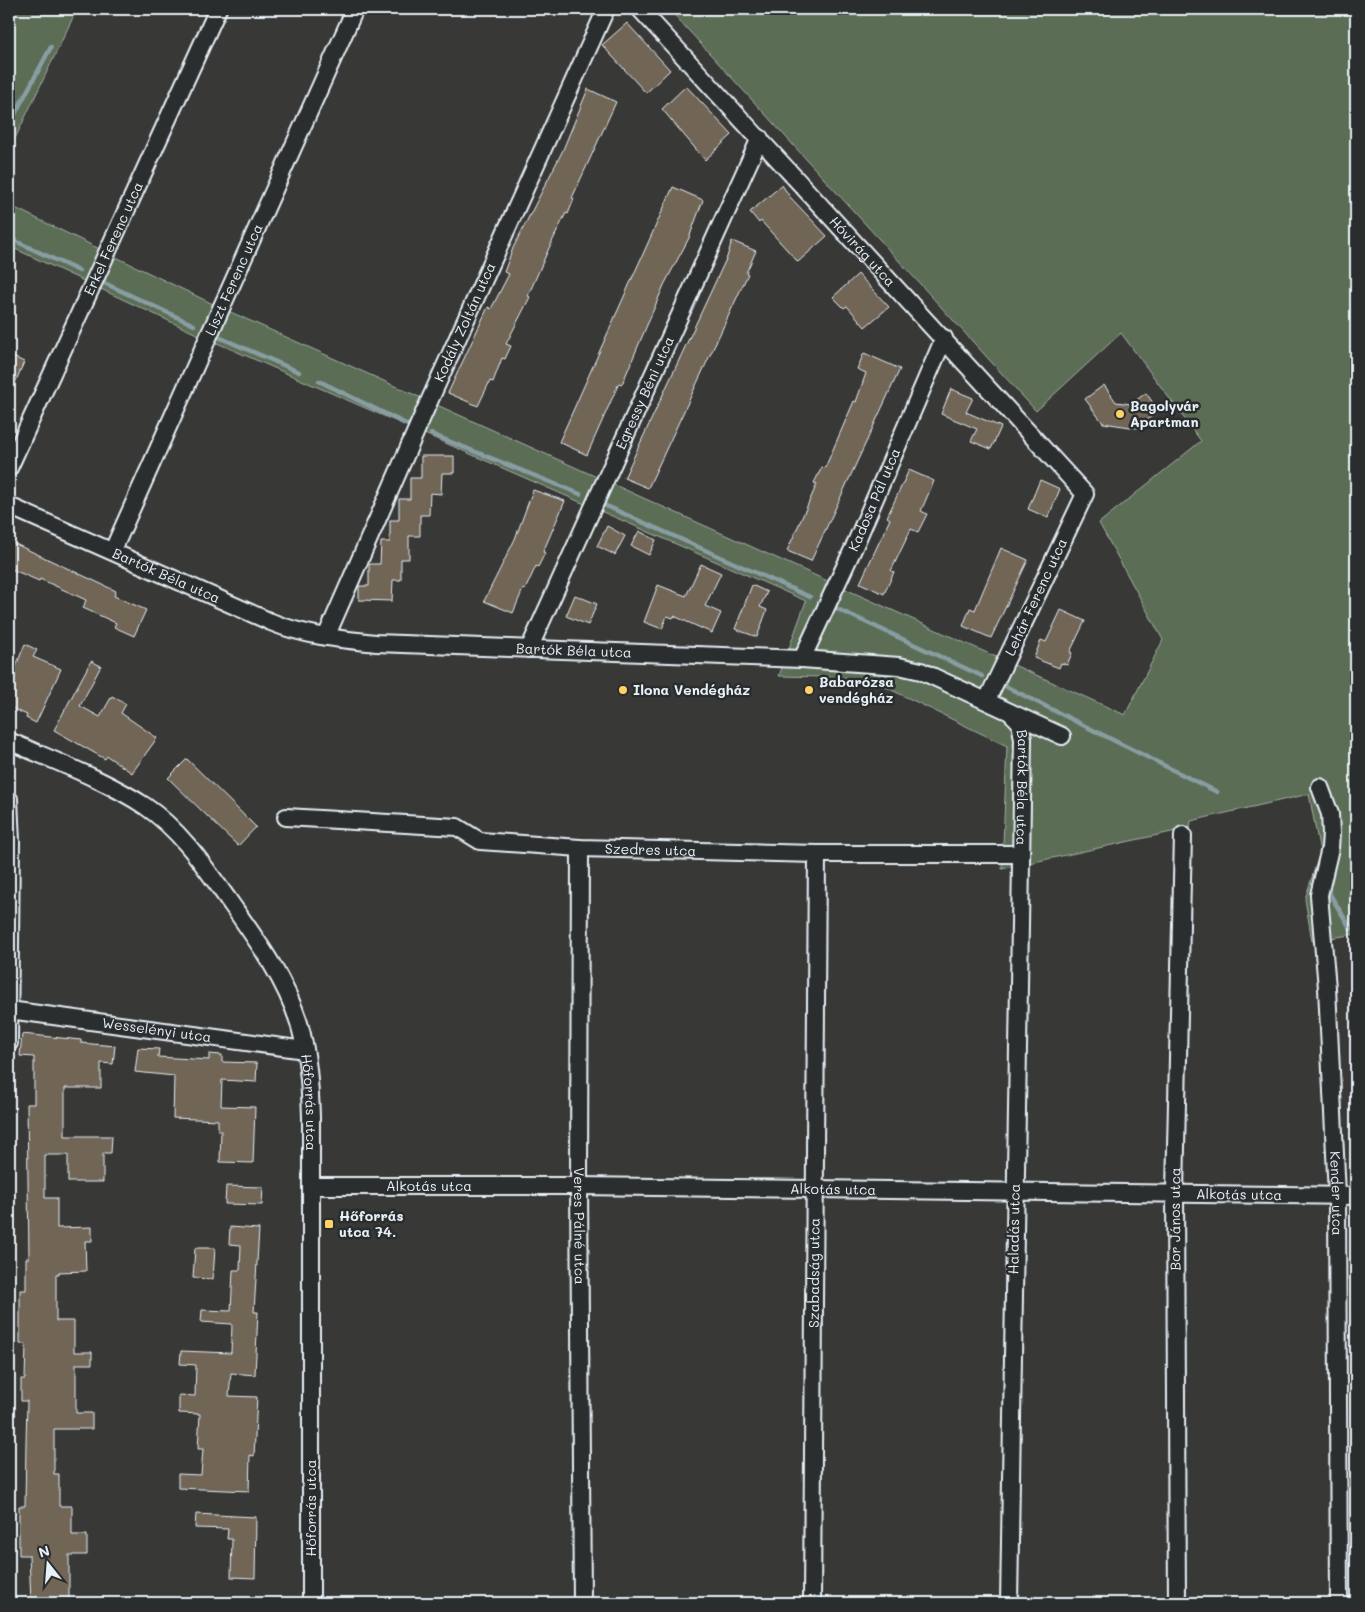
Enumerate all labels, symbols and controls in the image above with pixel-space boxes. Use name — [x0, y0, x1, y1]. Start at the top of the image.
street label: Erkel Ferenc utca — [79, 179, 147, 298]
street label: Hóvirág utca — [826, 212, 900, 290]
street label: Liszt Ferenc utca — [200, 221, 267, 338]
street label: Kodály Zoltán utca — [429, 259, 500, 385]
street label: Egressy Béni utca — [611, 333, 678, 452]
place label: Bagolyvár Apartman — [1130, 396, 1199, 431]
marker: Bagolyvár Apartman — [1114, 408, 1126, 420]
street label: Kadosa Pál utca — [843, 445, 905, 554]
street label: Lehár Ferenc utca — [1000, 535, 1071, 659]
street label: Bartók Béla utca — [110, 543, 223, 607]
street label: Bartók Béla utca — [516, 638, 632, 662]
place label: Babarózsa vendégház — [819, 672, 894, 707]
place label: Ilona Vendégház — [633, 680, 750, 699]
marker: Ilona Vendégház — [617, 684, 629, 696]
marker: Babarózsa vendégház — [803, 684, 815, 696]
street label: Bartók Béla utca — [1012, 728, 1033, 846]
street label: Szedres utca — [605, 839, 696, 860]
street label: Wesselényi utca — [101, 1013, 213, 1046]
street label: Hőforrás utca — [297, 1053, 321, 1151]
street label: Kender utca — [1326, 1150, 1347, 1236]
street label: Veres Pálné utca — [570, 1167, 590, 1285]
street label: Bor János utca — [1165, 1167, 1185, 1271]
street label: Alkotás utca — [386, 1176, 472, 1195]
street label: Alkotás utca — [790, 1179, 876, 1199]
street label: Haladás utca — [1003, 1184, 1024, 1274]
street label: Alkotás utca — [1196, 1184, 1282, 1204]
place label: Hőforrás utca 74. — [339, 1206, 404, 1241]
marker: Hőforrás utca 74. — [323, 1218, 335, 1230]
street label: Szabadság utca — [804, 1218, 824, 1328]
street label: Hőforrás utca — [301, 1460, 320, 1556]
north arrow — [22, 1540, 72, 1590]
text: N — [36, 1540, 52, 1562]

